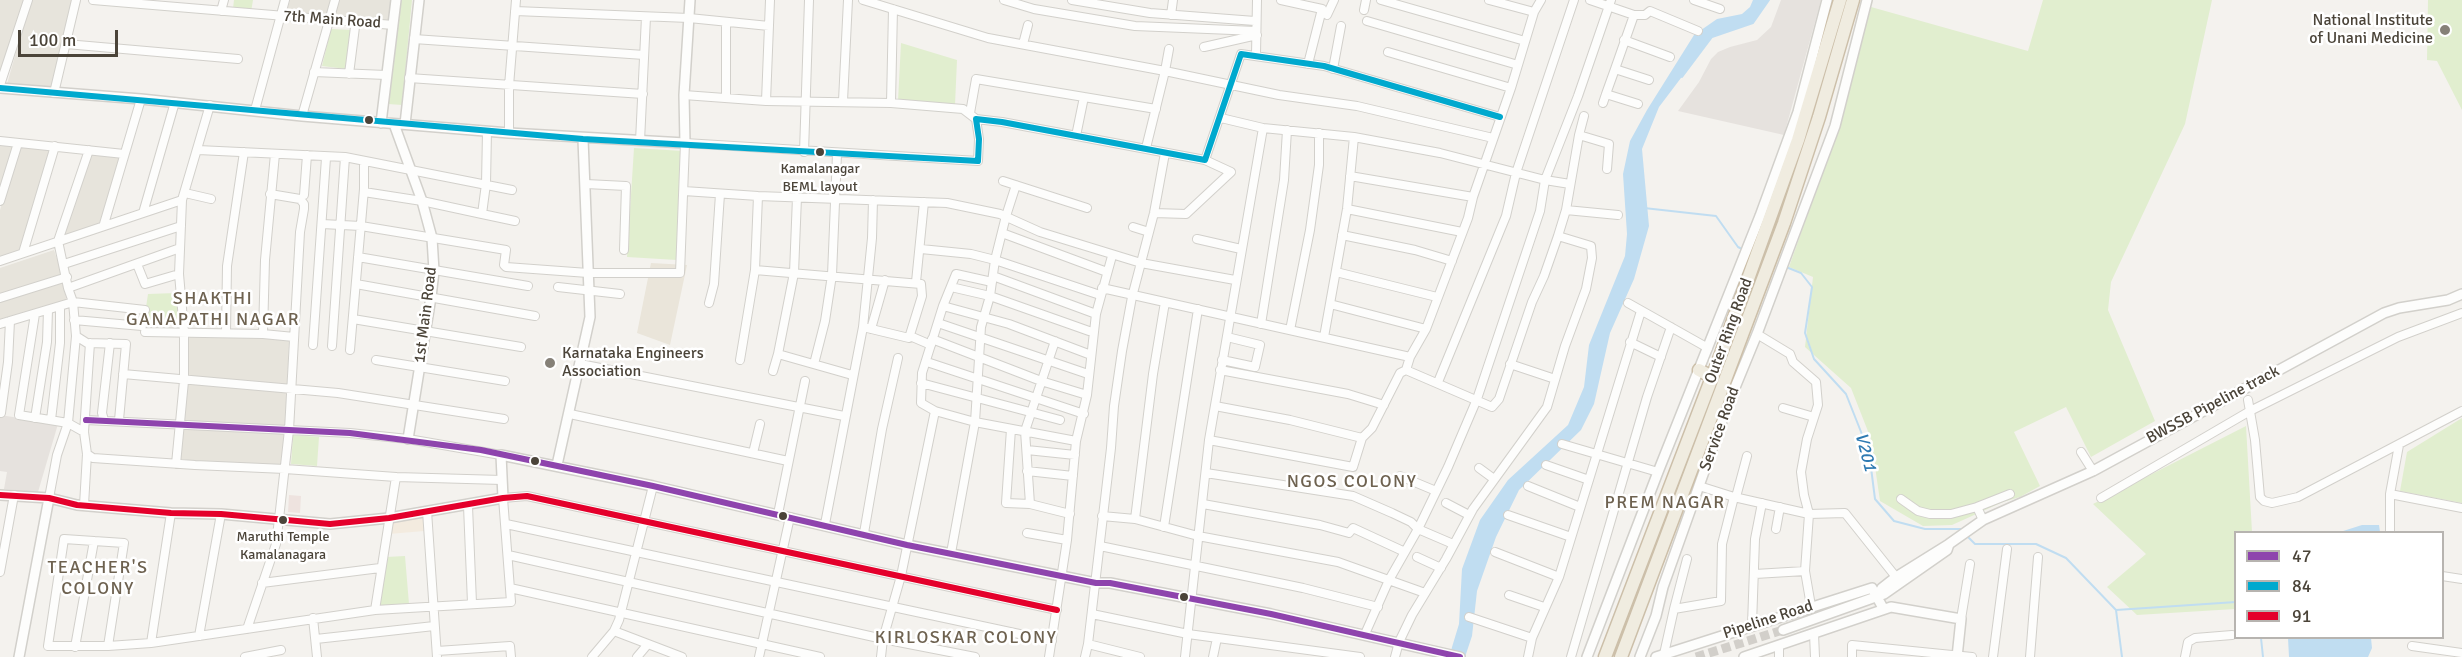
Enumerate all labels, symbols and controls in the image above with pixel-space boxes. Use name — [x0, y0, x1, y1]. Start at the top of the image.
street label: 7th Main Road — [282, 7, 382, 33]
place label: National Institute of Unani Medicine — [2309, 11, 2433, 49]
scale bar — [21, 18, 122, 56]
marker: National Institute of Unani Medicine — [2438, 23, 2452, 37]
text: 100 m — [29, 29, 76, 51]
unlabelled marker — [363, 114, 375, 126]
marker: Kamalanagar BEML layout — [814, 146, 826, 158]
place label: Kamalanagar BEML layout — [780, 161, 860, 194]
street label: 1st Main Road — [411, 266, 441, 364]
street label: Outer Ring Road — [1701, 276, 1757, 386]
district label: SHAKTHI GANAPATHI NAGAR — [126, 288, 300, 330]
place label: Karnataka Engineers Association — [562, 344, 704, 382]
marker: Karnataka Engineers Association — [543, 356, 557, 370]
street label: BWSSB Pipeline track — [2143, 362, 2283, 448]
street label: Service Road — [1696, 384, 1744, 474]
water label: V201 — [1849, 430, 1881, 474]
unlabelled marker — [529, 455, 541, 467]
district label: NGOS COLONY — [1287, 471, 1417, 493]
district label: PREM NAGAR — [1604, 492, 1726, 514]
unlabelled marker — [777, 510, 789, 522]
marker: Maruthi Temple Kamalanagara — [277, 514, 289, 526]
place label: Maruthi Temple Kamalanagara — [237, 529, 329, 562]
legend — [2234, 531, 2444, 639]
text: 47 — [2292, 545, 2311, 567]
district label: TEACHER'S COLONY — [47, 557, 149, 600]
text: 84 — [2292, 575, 2311, 597]
unlabelled marker — [1178, 591, 1190, 603]
street label: Pipeline Road — [1721, 596, 1815, 644]
text: 91 — [2292, 605, 2311, 627]
district label: KIRLOSKAR COLONY — [875, 627, 1057, 649]

